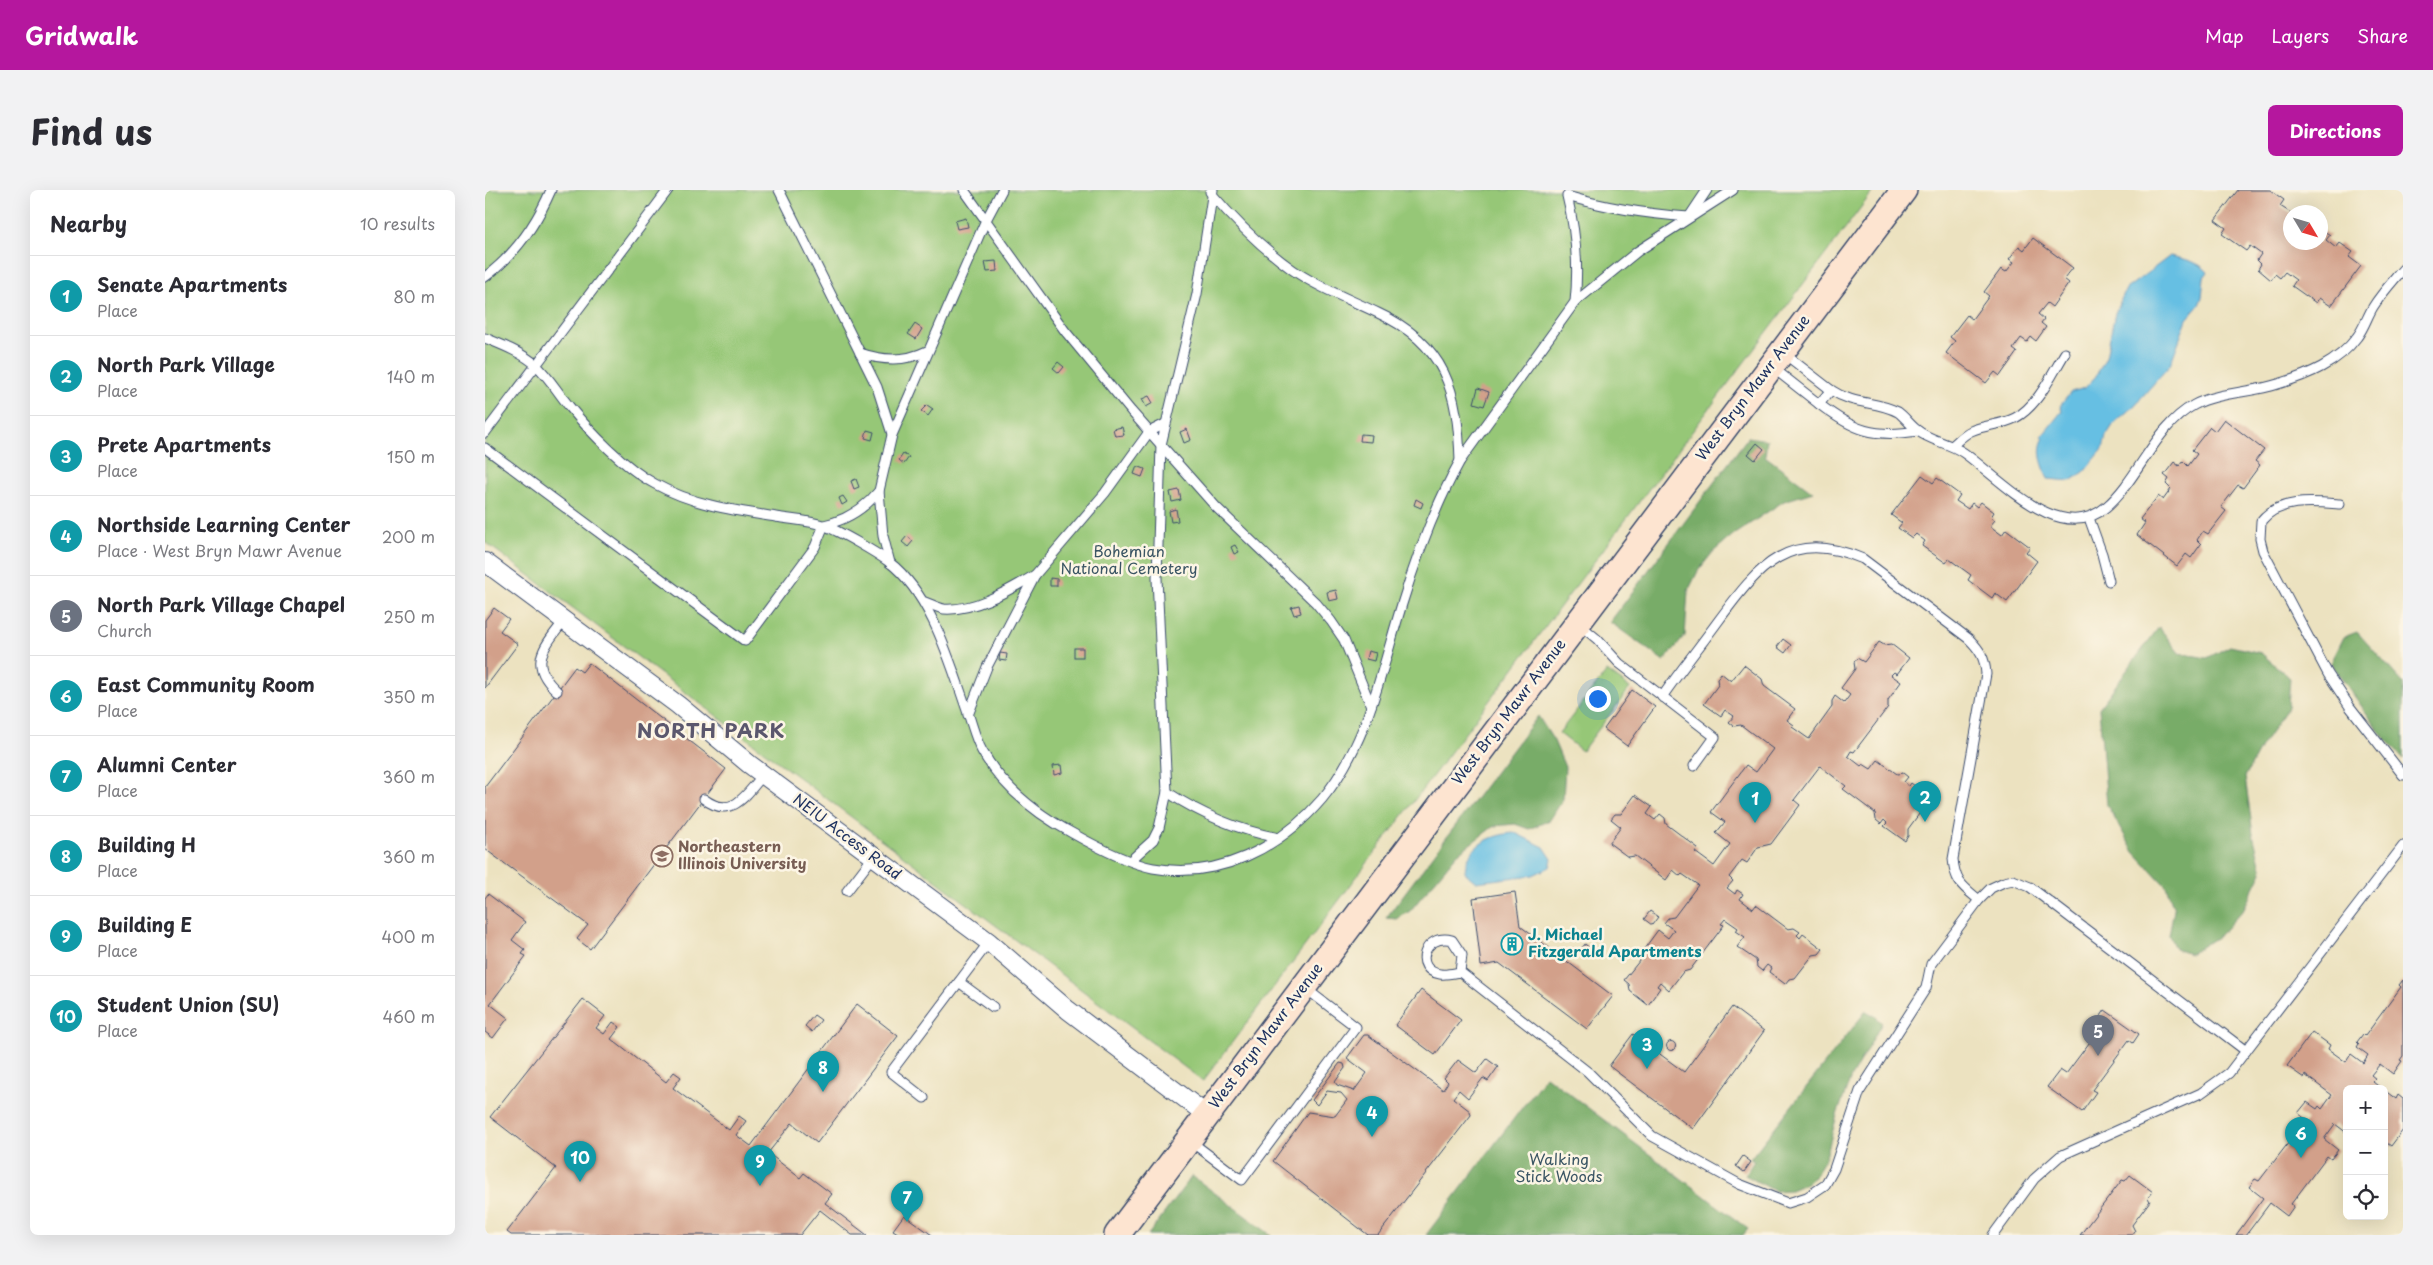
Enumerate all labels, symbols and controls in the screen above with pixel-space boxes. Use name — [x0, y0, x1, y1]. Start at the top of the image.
text: Gridwalk — [25, 17, 138, 53]
text: Map — [2205, 22, 2244, 49]
text: Layers — [2272, 22, 2329, 49]
text: Share — [2357, 22, 2408, 49]
text: Find us — [30, 104, 152, 157]
button: Directions — [2268, 105, 2403, 156]
north arrow — [2283, 205, 2328, 250]
text: Nearby — [50, 207, 127, 239]
text: 10 results — [360, 211, 435, 235]
text: Senate Apartments — [97, 270, 287, 298]
text: 1 — [62, 284, 70, 308]
text: 80 m — [393, 284, 435, 308]
text: Place — [97, 298, 138, 322]
street label: West Bryn Mawr Avenue — [1689, 309, 1814, 465]
text: North Park Village — [97, 350, 275, 378]
text: 2 — [60, 364, 72, 388]
text: 140 m — [387, 364, 435, 388]
text: Place — [97, 378, 138, 402]
text: Prete Apartments — [97, 430, 271, 458]
text: 3 — [61, 444, 71, 468]
text: 150 m — [387, 444, 435, 468]
text: Place — [97, 458, 138, 482]
text: Northside Learning Center — [97, 510, 350, 538]
text: 4 — [61, 524, 71, 548]
text: 200 m — [382, 524, 435, 548]
text: Place · West Bryn Mawr Avenue — [97, 538, 342, 562]
park label: Bohemian National Cemetery — [1060, 539, 1198, 579]
text: North Park Village Chapel — [97, 590, 345, 618]
text: 5 — [61, 604, 71, 628]
text: 250 m — [384, 604, 435, 628]
text: Church — [97, 618, 152, 642]
street label: West Bryn Mawr Avenue — [1445, 633, 1570, 789]
text: East Community Room — [97, 670, 315, 698]
text: 6 — [60, 684, 72, 708]
text: 350 m — [383, 684, 435, 708]
your location — [1585, 686, 1611, 712]
text: Place — [97, 698, 138, 722]
district label: NORTH PARK — [637, 715, 785, 745]
text: Alumni Center — [97, 750, 237, 778]
text: 7 — [61, 764, 71, 788]
text: 360 m — [383, 764, 435, 788]
text: Place — [97, 778, 138, 802]
pin: 2 — [1909, 781, 1941, 822]
pin: 1 — [1739, 782, 1771, 823]
street label: NEIU Access Road — [789, 787, 907, 884]
text: Building H — [97, 830, 196, 858]
place label: Northeastern Illinois University — [678, 834, 807, 874]
text: 8 — [61, 844, 71, 868]
text: 360 m — [383, 844, 435, 868]
school or university icon: Northeastern Illinois University — [650, 844, 674, 868]
text: Place — [97, 858, 138, 882]
text: Building E — [97, 910, 192, 938]
place label: J. Michael Fitzgerald Apartments — [1528, 922, 1702, 962]
text: 9 — [61, 924, 71, 948]
text: 400 m — [382, 924, 435, 948]
building icon: J. Michael Fitzgerald Apartments — [1500, 932, 1524, 956]
text: Place — [97, 938, 138, 962]
street label: West Bryn Mawr Avenue — [1202, 957, 1327, 1113]
text: Student Union (SU) — [97, 990, 279, 1018]
text: 10 — [56, 1004, 76, 1028]
text: 460 m — [383, 1004, 435, 1028]
pin: 5 — [2082, 1015, 2114, 1056]
text: Place — [97, 1018, 138, 1042]
pin: 3 — [1631, 1028, 1663, 1069]
pin: 8 — [807, 1051, 839, 1092]
map controls — [2343, 1085, 2388, 1220]
button: + — [2343, 1085, 2388, 1130]
pin: 4 — [1356, 1096, 1388, 1137]
pin: 6 — [2285, 1117, 2317, 1158]
button: − — [2343, 1130, 2388, 1175]
pin: 10 — [564, 1141, 596, 1182]
pin: 9 — [744, 1145, 776, 1186]
park label: Walking Stick Woods — [1516, 1147, 1603, 1187]
button: locate — [2343, 1175, 2388, 1220]
pin: 7 — [891, 1181, 923, 1222]

